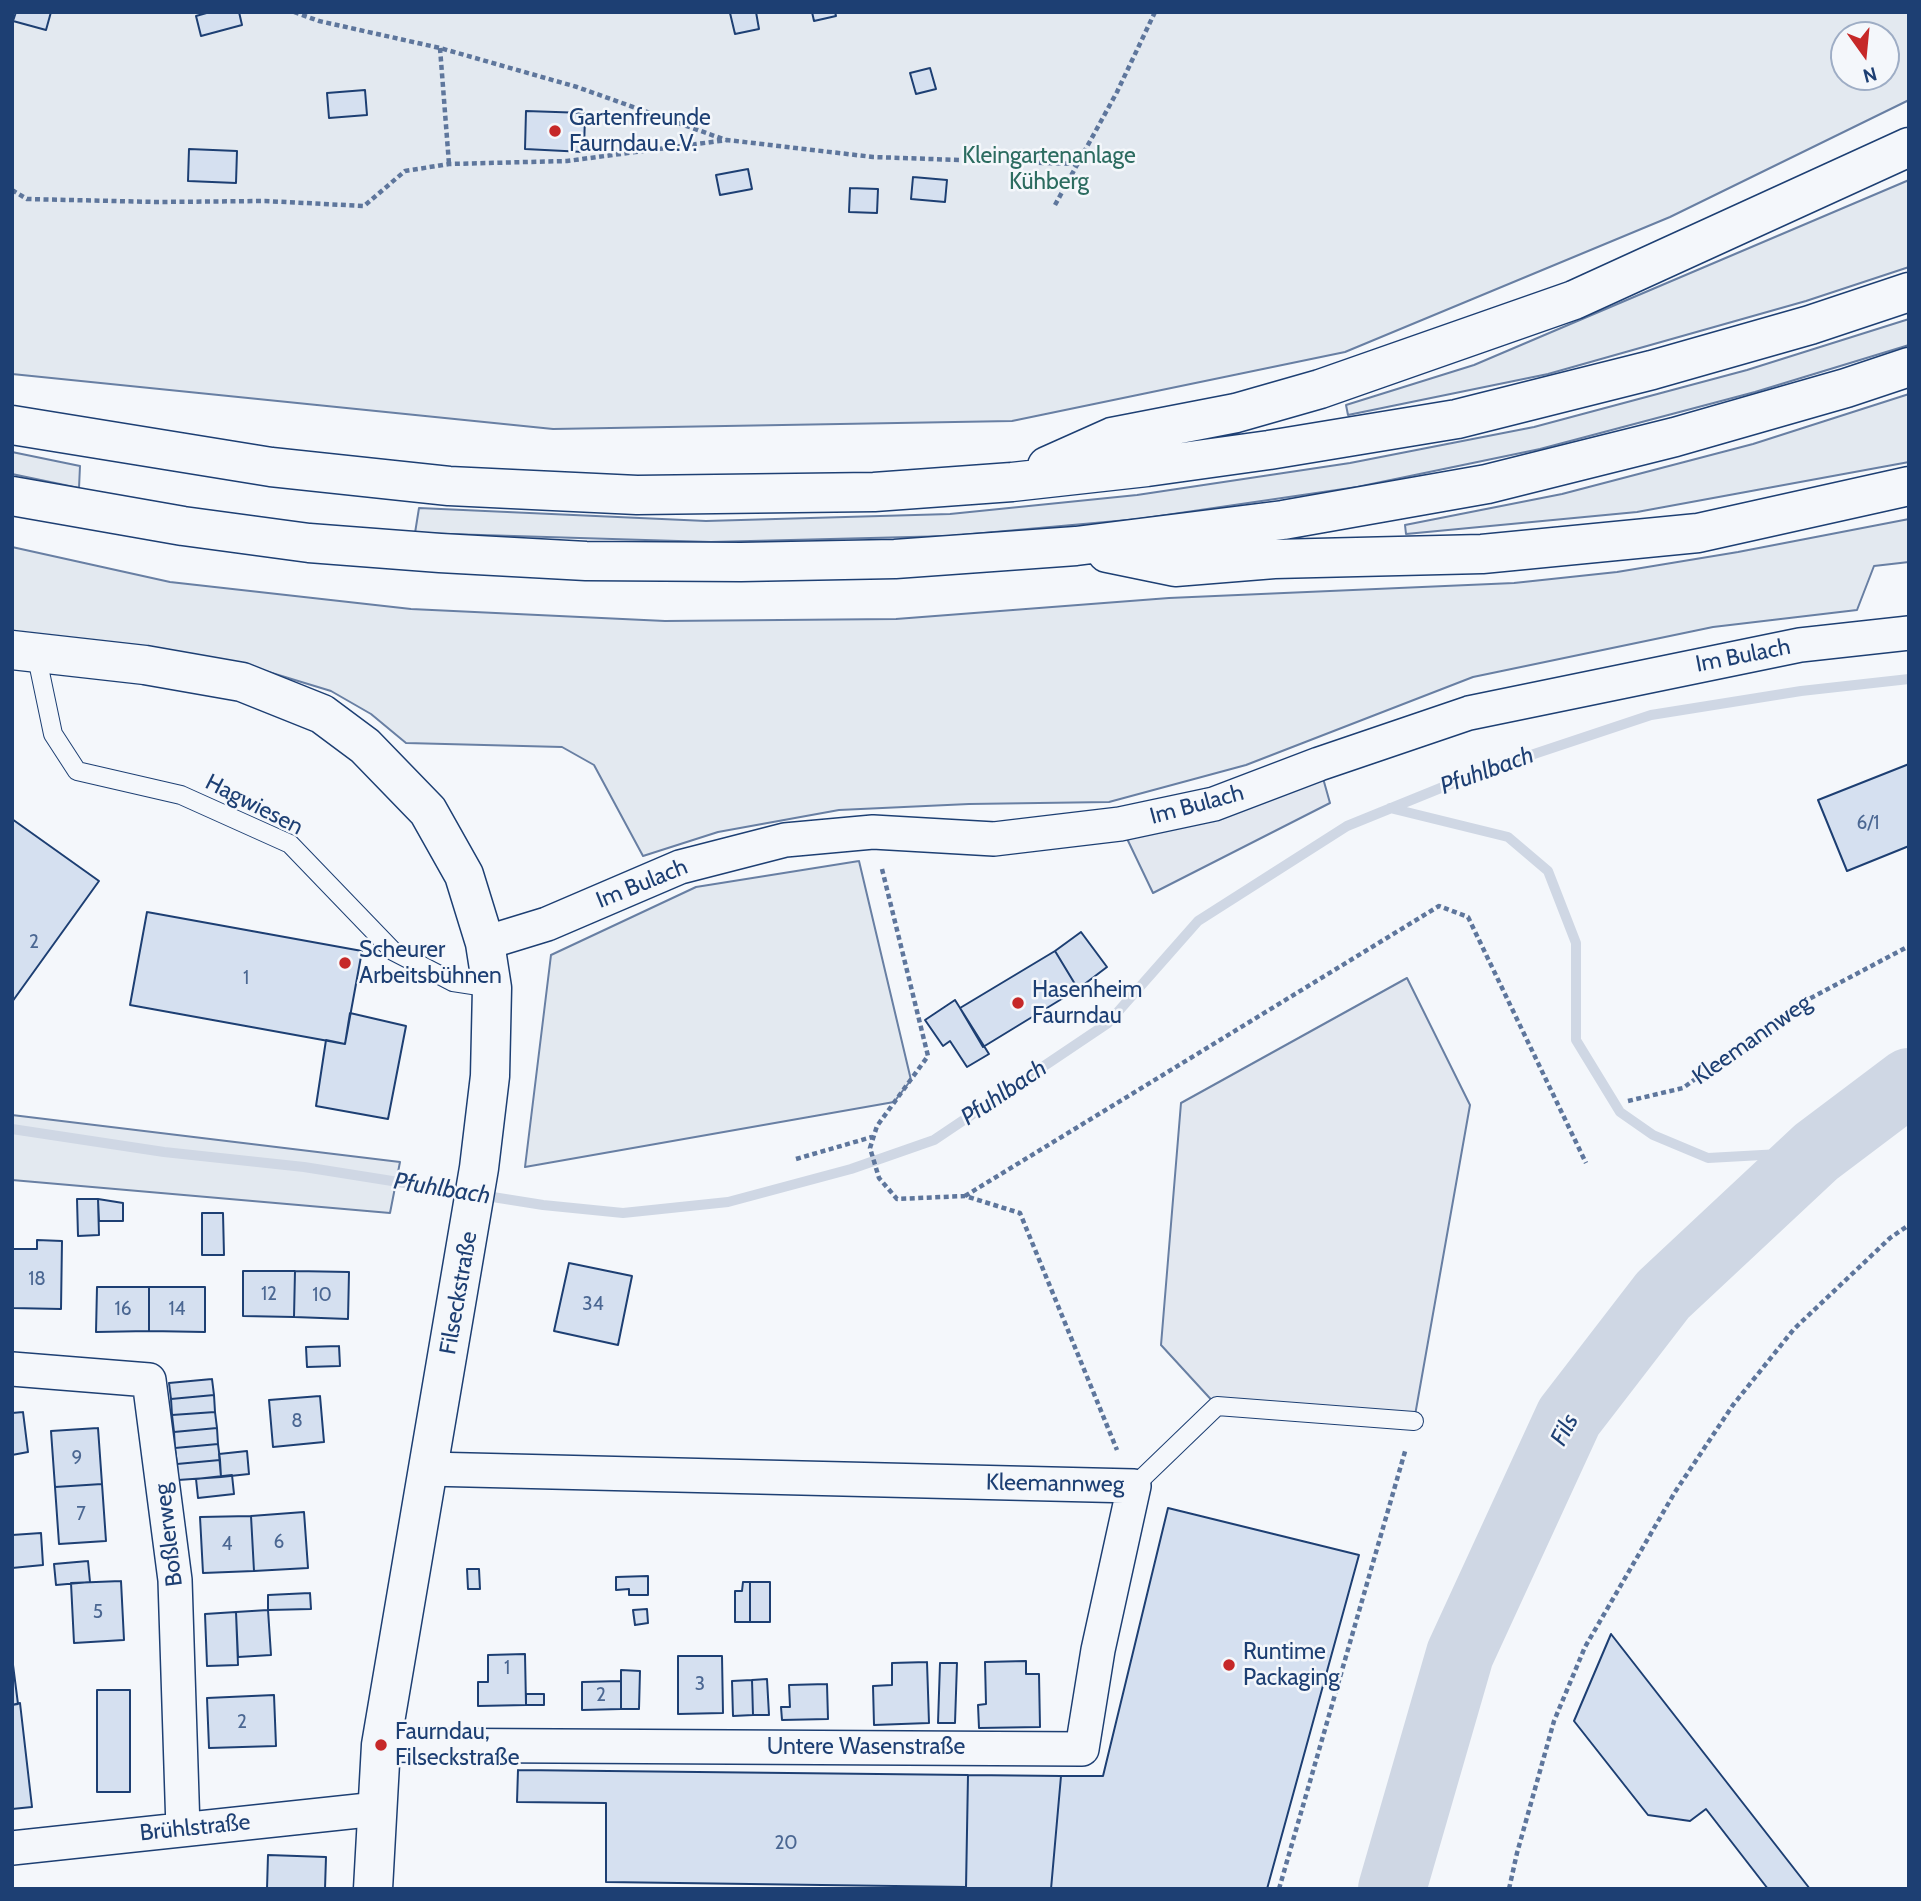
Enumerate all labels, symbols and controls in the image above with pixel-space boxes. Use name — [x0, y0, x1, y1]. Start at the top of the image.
north arrow — [1830, 21, 1900, 91]
text: N — [1861, 62, 1880, 88]
place label: Gartenfreunde Faurndau e.V. — [569, 104, 711, 158]
marker: Gartenfreunde Faurndau e.V. — [547, 123, 563, 139]
park label: Kleingartenanlage Kühberg — [962, 142, 1136, 196]
street label: Im Bulach — [1693, 633, 1793, 679]
water label: Pfuhlbach — [1436, 741, 1538, 801]
street label: Hagwiesen — [201, 769, 307, 841]
street label: Im Bulach — [1147, 779, 1247, 831]
house number: 6/1 — [1856, 812, 1880, 834]
street label: Im Bulach — [592, 853, 692, 915]
house number: 2 — [29, 931, 39, 953]
place label: Scheurer Arbeitsbühnen — [359, 936, 502, 990]
marker: Scheurer Arbeitsbühnen — [337, 955, 353, 971]
house number: 1 — [243, 967, 249, 989]
place label: Hasenheim Faurndau — [1032, 976, 1142, 1030]
street label: Kleemannweg — [1687, 989, 1817, 1091]
marker: Hasenheim Faurndau — [1010, 995, 1026, 1011]
water label: Pfuhlbach — [956, 1054, 1052, 1132]
water label: Pfuhlbach — [392, 1167, 492, 1211]
street label: Filseckstraße — [435, 1229, 483, 1357]
house number: 18 — [28, 1268, 46, 1290]
house number: 12 — [261, 1283, 277, 1305]
house number: 10 — [312, 1284, 332, 1306]
house number: 34 — [582, 1293, 604, 1315]
house number: 16 — [115, 1298, 131, 1320]
house number: 14 — [168, 1298, 186, 1320]
water label: Fils — [1545, 1409, 1585, 1451]
house number: 8 — [291, 1410, 303, 1432]
house number: 9 — [72, 1447, 82, 1469]
street label: Kleemannweg — [986, 1469, 1124, 1499]
street label: Boßlerweg — [149, 1482, 189, 1588]
house number: 7 — [76, 1503, 86, 1525]
house number: 6 — [274, 1531, 284, 1553]
house number: 4 — [222, 1533, 232, 1555]
house number: 5 — [93, 1601, 103, 1623]
place label: Runtime Packaging — [1243, 1638, 1340, 1692]
house number: 1 — [504, 1657, 510, 1679]
marker: Runtime Packaging — [1221, 1657, 1237, 1673]
house number: 3 — [695, 1673, 705, 1695]
house number: 2 — [596, 1684, 606, 1706]
house number: 2 — [237, 1711, 247, 1733]
place label: Faurndau, Filseckstraße — [395, 1718, 520, 1772]
street label: Untere Wasenstraße — [767, 1733, 965, 1761]
marker: Faurndau, Filseckstraße — [373, 1737, 389, 1753]
street label: Brühlstraße — [138, 1808, 252, 1848]
house number: 20 — [774, 1832, 798, 1854]

